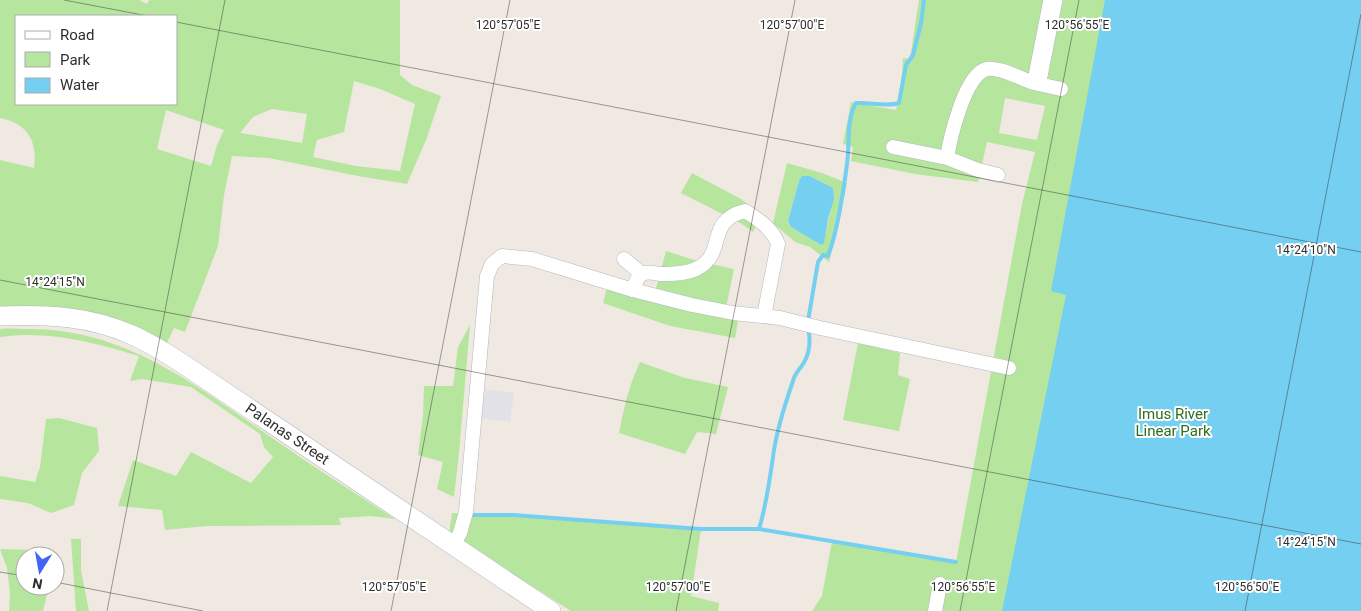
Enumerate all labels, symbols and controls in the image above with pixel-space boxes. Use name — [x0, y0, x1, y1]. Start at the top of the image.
legend — [15, 15, 178, 105]
text: 120°57'05"E — [476, 18, 540, 32]
text: 120°57'00"E — [760, 18, 824, 32]
text: 120°56'55"E — [1045, 18, 1109, 32]
text: Road — [60, 26, 94, 44]
text: Park — [60, 51, 91, 69]
text: Water — [60, 76, 99, 94]
text: 14°24'10"N — [1276, 243, 1336, 257]
text: 14°24'15"N — [25, 275, 85, 289]
street label: Palanas Street — [242, 400, 333, 469]
park label: Imus River Linear Park — [1135, 405, 1211, 440]
text: 14°24'15"N — [1276, 535, 1336, 549]
north arrow — [15, 546, 65, 596]
text: N — [31, 575, 44, 593]
text: 120°57'05"E — [362, 580, 426, 594]
text: 120°57'00"E — [646, 580, 710, 594]
text: 120°56'55"E — [931, 580, 995, 594]
text: 120°56'50"E — [1215, 580, 1279, 594]

